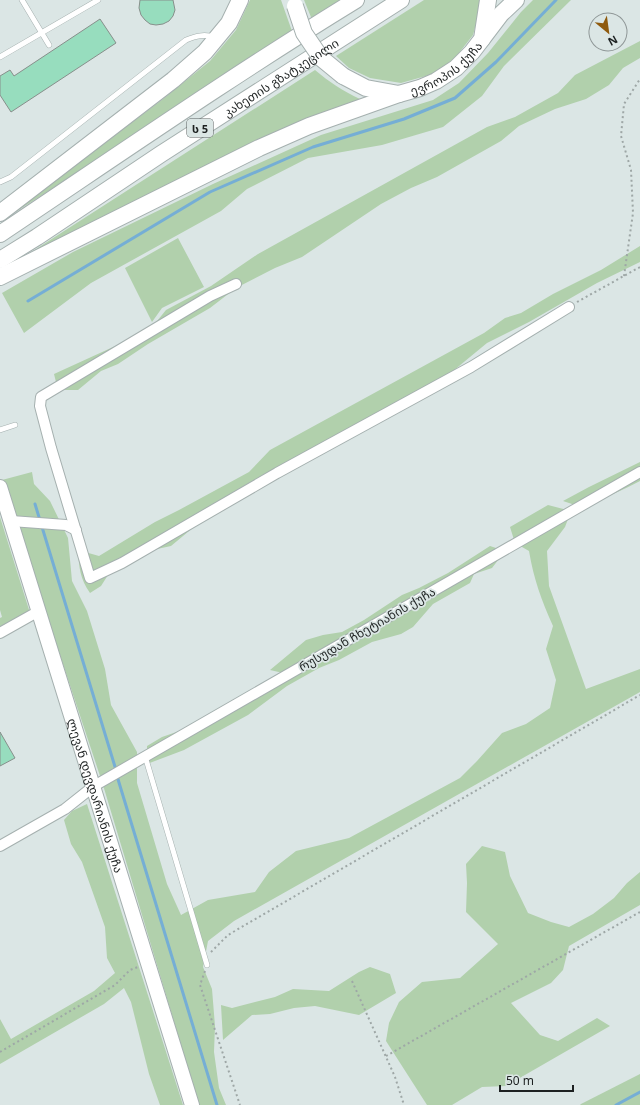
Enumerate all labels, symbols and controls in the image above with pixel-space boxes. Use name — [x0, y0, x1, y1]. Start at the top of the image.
north arrow — [588, 12, 628, 52]
text: N — [606, 32, 621, 50]
street label: კახეთის გზატკეცილი — [220, 34, 342, 121]
street label: ევროპის ქუჩა — [408, 38, 486, 99]
road number: ს 5 — [187, 119, 213, 137]
street label: რუსუდან ჩხეტიანის ქუჩა — [296, 583, 438, 675]
street label: ლევან დევდარიანის ქუჩა — [64, 716, 128, 875]
scale bar — [500, 1067, 573, 1093]
text: 50 m — [506, 1072, 534, 1089]

